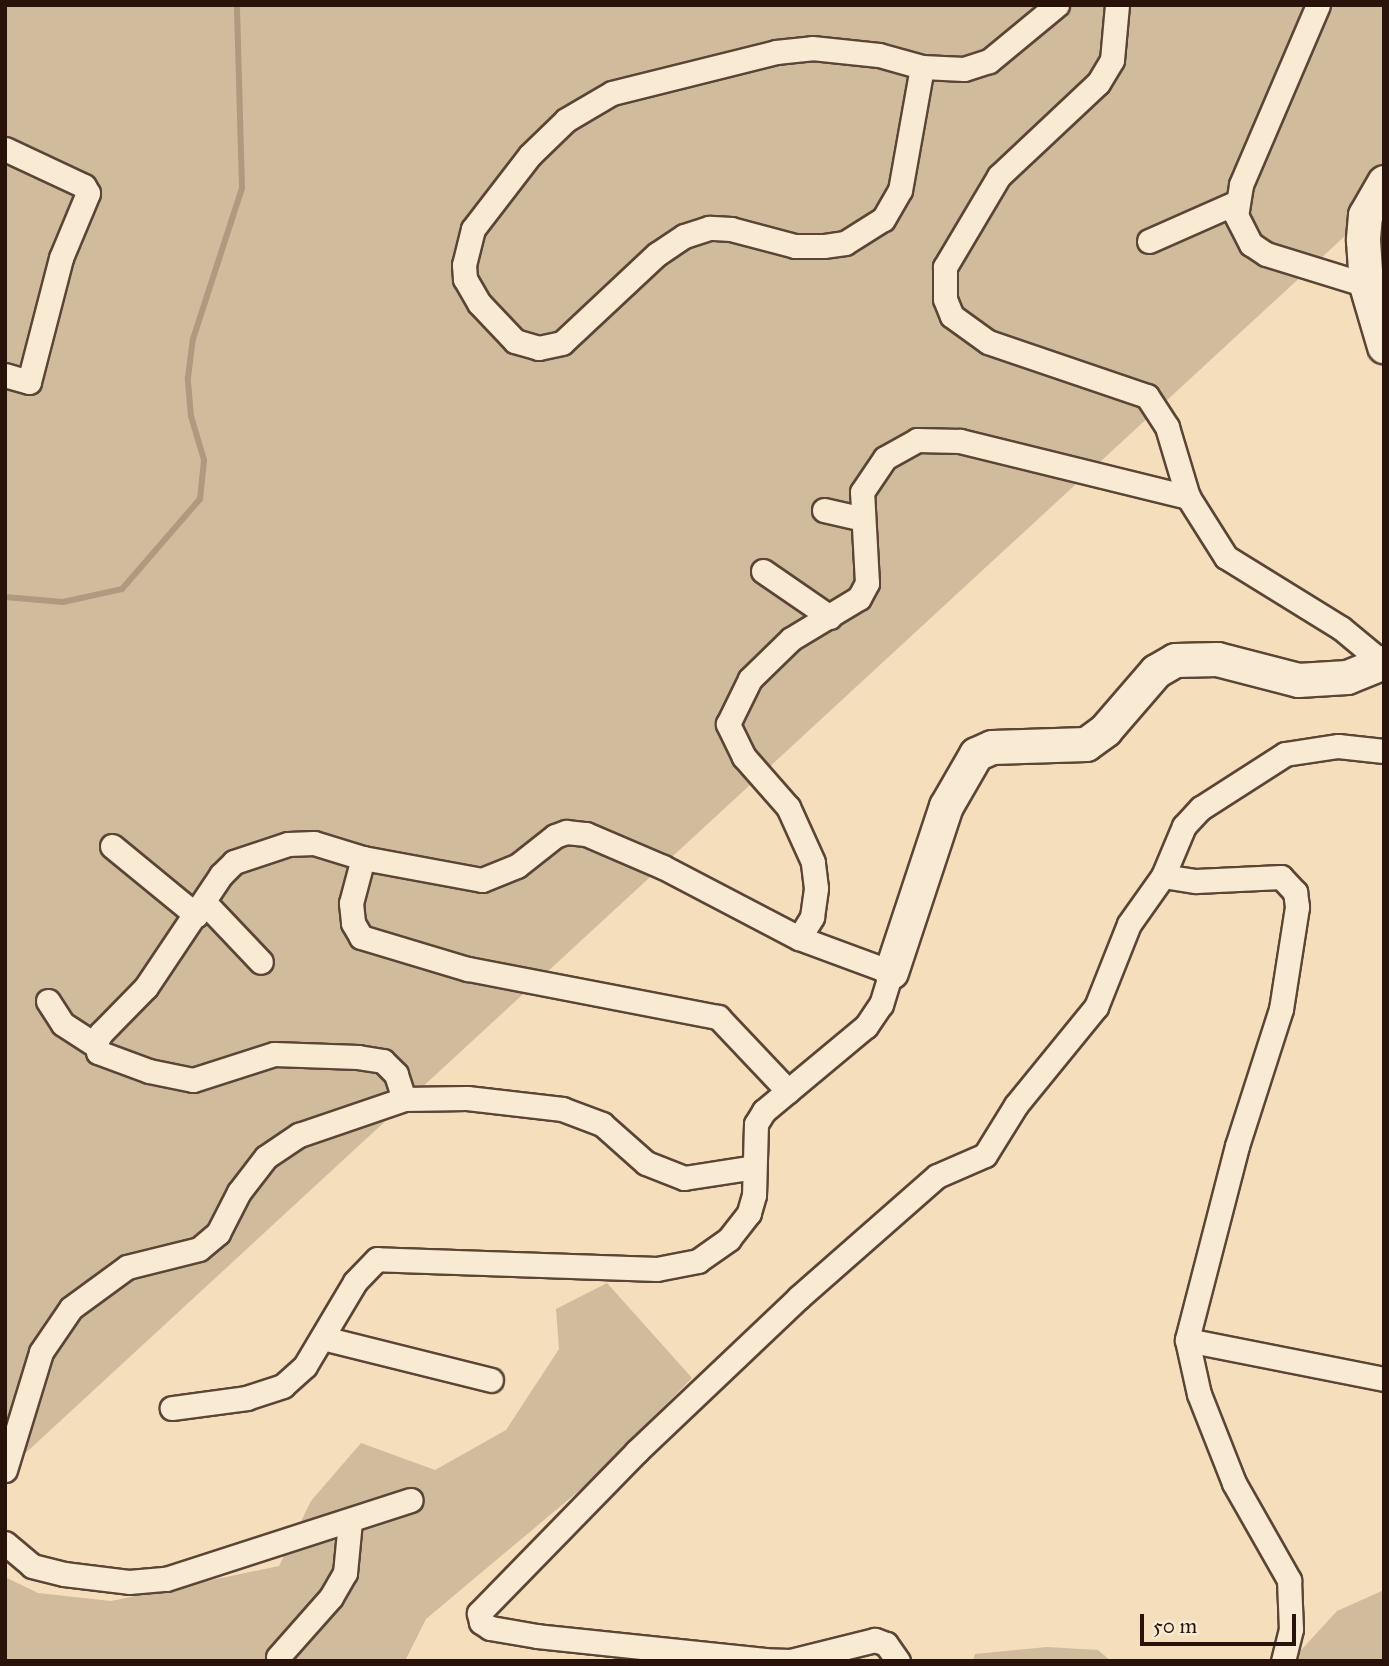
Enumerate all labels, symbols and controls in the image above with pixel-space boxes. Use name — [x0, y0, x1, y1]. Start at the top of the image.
scale bar — [1144, 1600, 1300, 1644]
text: 50 m — [1153, 1613, 1197, 1639]

